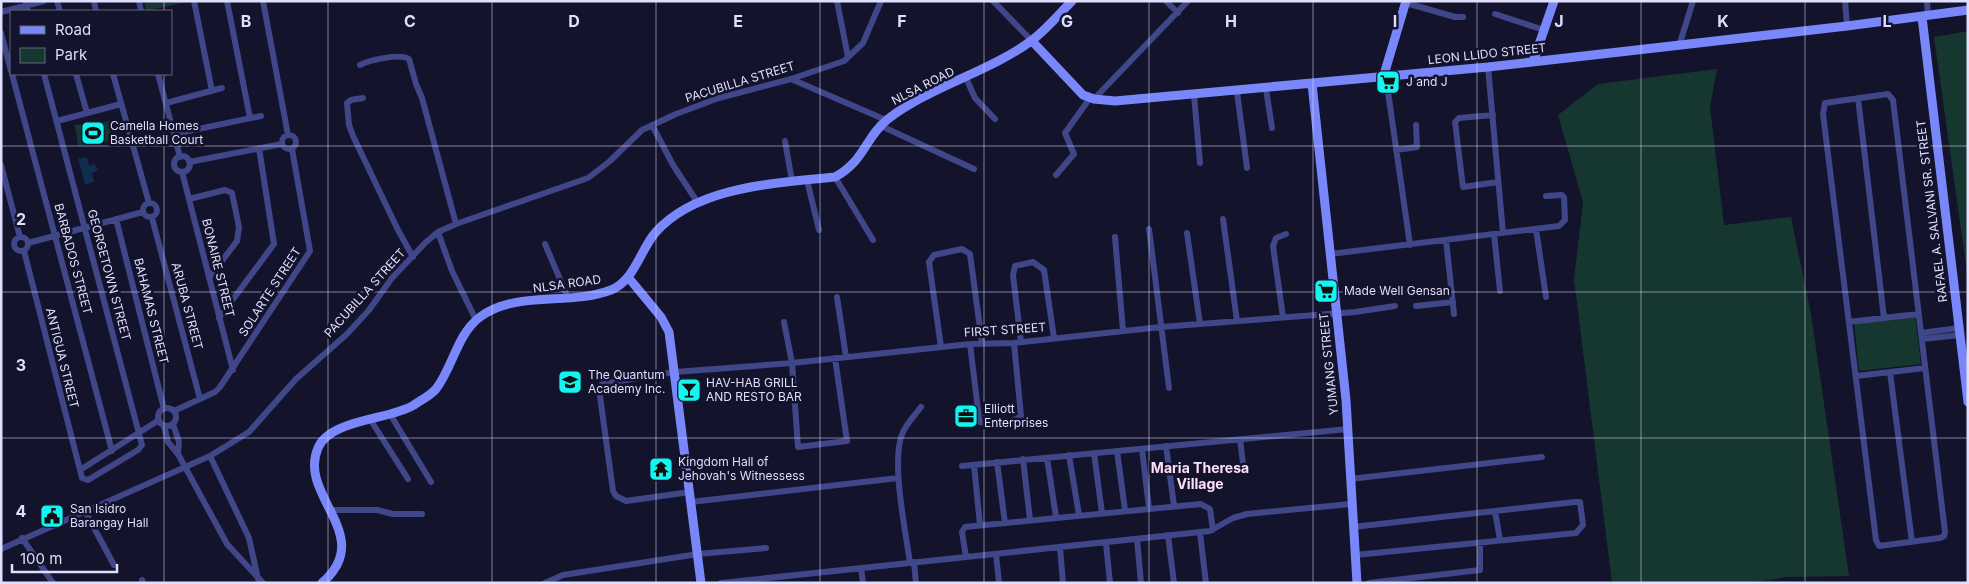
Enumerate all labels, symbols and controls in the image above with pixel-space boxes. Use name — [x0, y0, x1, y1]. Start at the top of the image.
legend — [10, 10, 172, 75]
text: B — [241, 11, 251, 31]
text: C — [404, 11, 416, 31]
text: D — [568, 11, 580, 31]
text: E — [733, 11, 743, 31]
text: F — [897, 11, 907, 31]
text: G — [1061, 11, 1073, 31]
text: H — [1225, 11, 1237, 31]
text: I — [1393, 11, 1397, 31]
text: J — [1554, 11, 1564, 31]
text: K — [1717, 11, 1729, 31]
text: L — [1882, 11, 1892, 31]
text: Road — [55, 20, 91, 39]
street label: LEON LLIDO STREET — [1427, 40, 1547, 67]
text: Park — [55, 45, 88, 64]
street label: PACUBILLA STREET — [683, 58, 797, 105]
street label: NLSA ROAD — [889, 63, 957, 108]
supermarket icon: J and J — [1375, 69, 1401, 95]
place label: J and J — [1406, 74, 1448, 89]
place label: Camella Homes Basketball Court — [110, 118, 203, 147]
street label: RAFAEL A. SALVANI SR. STREET — [1913, 119, 1950, 303]
sports icon: Camella Homes Basketball Court — [80, 120, 106, 146]
street label: BARBADOS STREET — [51, 202, 96, 316]
street label: GEORGETOWN STREET — [85, 208, 134, 342]
text: 2 — [16, 209, 26, 229]
street label: BONAIRE STREET — [199, 217, 238, 319]
street label: SOLARTE STREET — [235, 244, 304, 339]
street label: PACUBILLA STREET — [321, 245, 409, 340]
street label: BAHAMAS STREET — [131, 256, 172, 366]
street label: ARUBA STREET — [169, 261, 206, 351]
street label: NLSA ROAD — [532, 271, 602, 296]
supermarket icon: Made Well Gensan — [1313, 278, 1339, 304]
place label: Made Well Gensan — [1344, 283, 1450, 298]
street label: ANTIGUA STREET — [43, 306, 82, 410]
street label: YUMANG STREET — [1316, 312, 1341, 416]
street label: FIRST STREET — [963, 319, 1047, 340]
text: 3 — [16, 355, 26, 375]
place label: The Quantum Academy Inc. — [588, 367, 665, 396]
school or university icon: The Quantum Academy Inc. — [557, 369, 583, 395]
place label: HAV-HAB GRILL AND RESTO BAR — [706, 375, 802, 404]
bar icon: HAV-HAB GRILL AND RESTO BAR — [676, 377, 702, 403]
place label: Elliott Enterprises — [984, 401, 1048, 430]
office icon: Elliott Enterprises — [953, 403, 979, 429]
place label: Kingdom Hall of Jehovah's Witnessess — [678, 454, 805, 483]
temple icon: Kingdom Hall of Jehovah's Witnessess — [648, 456, 674, 482]
district label: Maria Theresa Village — [1151, 459, 1249, 492]
text: 4 — [16, 501, 27, 521]
place label: San Isidro Barangay Hall — [70, 501, 148, 530]
public building icon: San Isidro Barangay Hall — [39, 503, 65, 529]
scale bar — [12, 542, 118, 574]
text: 100 m — [20, 549, 62, 568]

